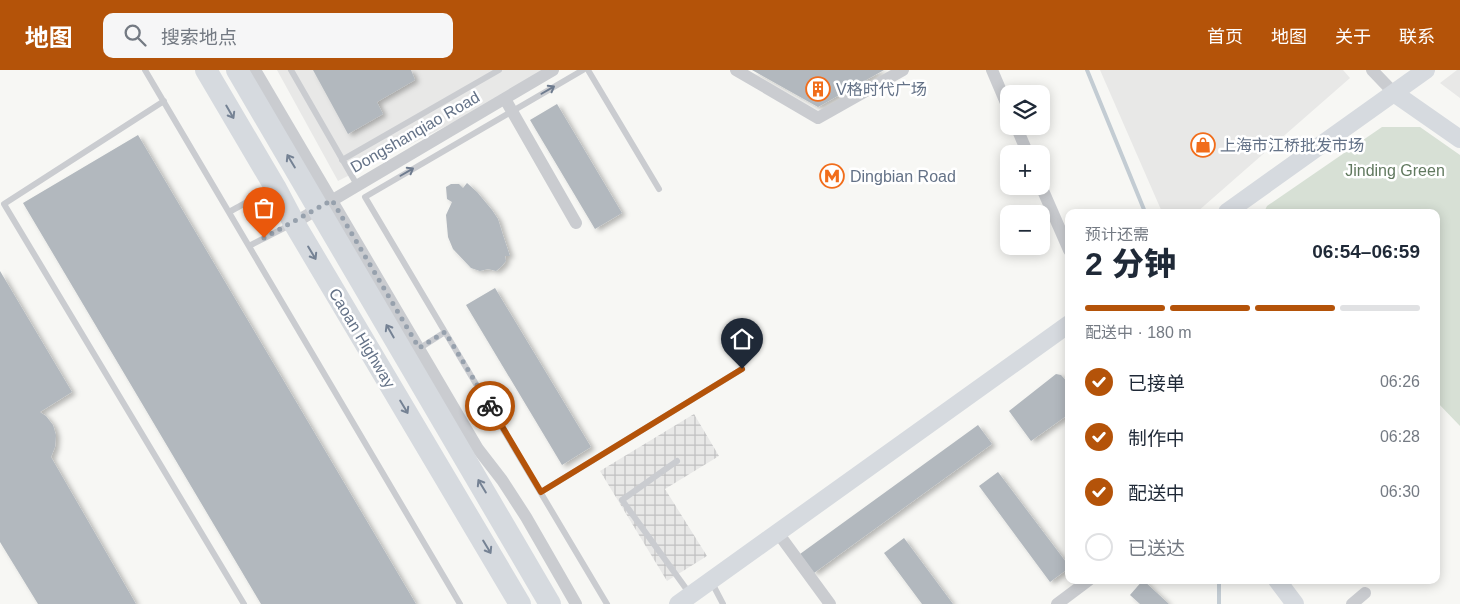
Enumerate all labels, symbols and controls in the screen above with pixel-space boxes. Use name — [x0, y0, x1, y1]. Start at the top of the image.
search box — [103, 13, 453, 58]
icon: search — [121, 21, 149, 49]
text: 地图 — [25, 24, 73, 51]
text: 搜索地点 — [161, 27, 237, 48]
text: 首页 — [1207, 27, 1243, 47]
text: 地图 — [1271, 27, 1307, 47]
text: 关于 — [1335, 27, 1371, 47]
text: 联系 — [1399, 27, 1435, 47]
building icon: V格时代广场 — [805, 76, 831, 102]
place label: V格时代广场 — [836, 81, 927, 98]
one-way arrow — [540, 85, 554, 95]
map controls — [1000, 85, 1050, 255]
button: layers — [1000, 85, 1050, 135]
street label: Dongshanqiao Road — [348, 88, 482, 176]
one-way arrow — [226, 104, 236, 119]
shop icon: 上海市江桥批发市场 — [1190, 132, 1216, 158]
place label: 上海市江桥批发市场 — [1220, 137, 1364, 154]
button: + — [1000, 145, 1050, 195]
one-way arrow — [285, 154, 295, 168]
park label: Jinding Green — [1345, 162, 1445, 179]
metro station icon: Dingbian Road — [819, 163, 845, 189]
one-way arrow — [400, 167, 415, 177]
place label: Dingbian Road — [850, 168, 956, 185]
pin — [243, 187, 285, 238]
icon: bag — [250, 194, 278, 222]
button: − — [1000, 205, 1050, 255]
text: 预计还需 — [1085, 226, 1149, 243]
text: 06:54–06:59 — [1312, 241, 1420, 262]
one-way arrow — [307, 245, 317, 259]
text: 2 分钟 — [1085, 246, 1176, 282]
street label: Caoan Highway — [326, 285, 398, 391]
pin — [721, 318, 763, 369]
text: 配送中 · 180 m — [1085, 324, 1192, 341]
one-way arrow — [385, 325, 395, 339]
icon: home — [728, 325, 756, 353]
icon: check — [1085, 368, 1113, 396]
text: 已接单 — [1128, 373, 1185, 394]
text: 06:26 — [1380, 373, 1420, 390]
courier — [465, 381, 515, 431]
icon: bike — [476, 392, 504, 420]
one-way arrow — [399, 400, 409, 414]
icon: check — [1085, 423, 1113, 451]
text: 制作中 — [1128, 428, 1185, 449]
text: 06:28 — [1380, 428, 1420, 445]
icon: check — [1085, 478, 1113, 506]
one-way arrow — [476, 480, 486, 494]
text: 配送中 — [1128, 483, 1185, 504]
text: 06:30 — [1380, 483, 1420, 500]
text: 已送达 — [1128, 538, 1185, 559]
one-way arrow — [482, 540, 492, 554]

